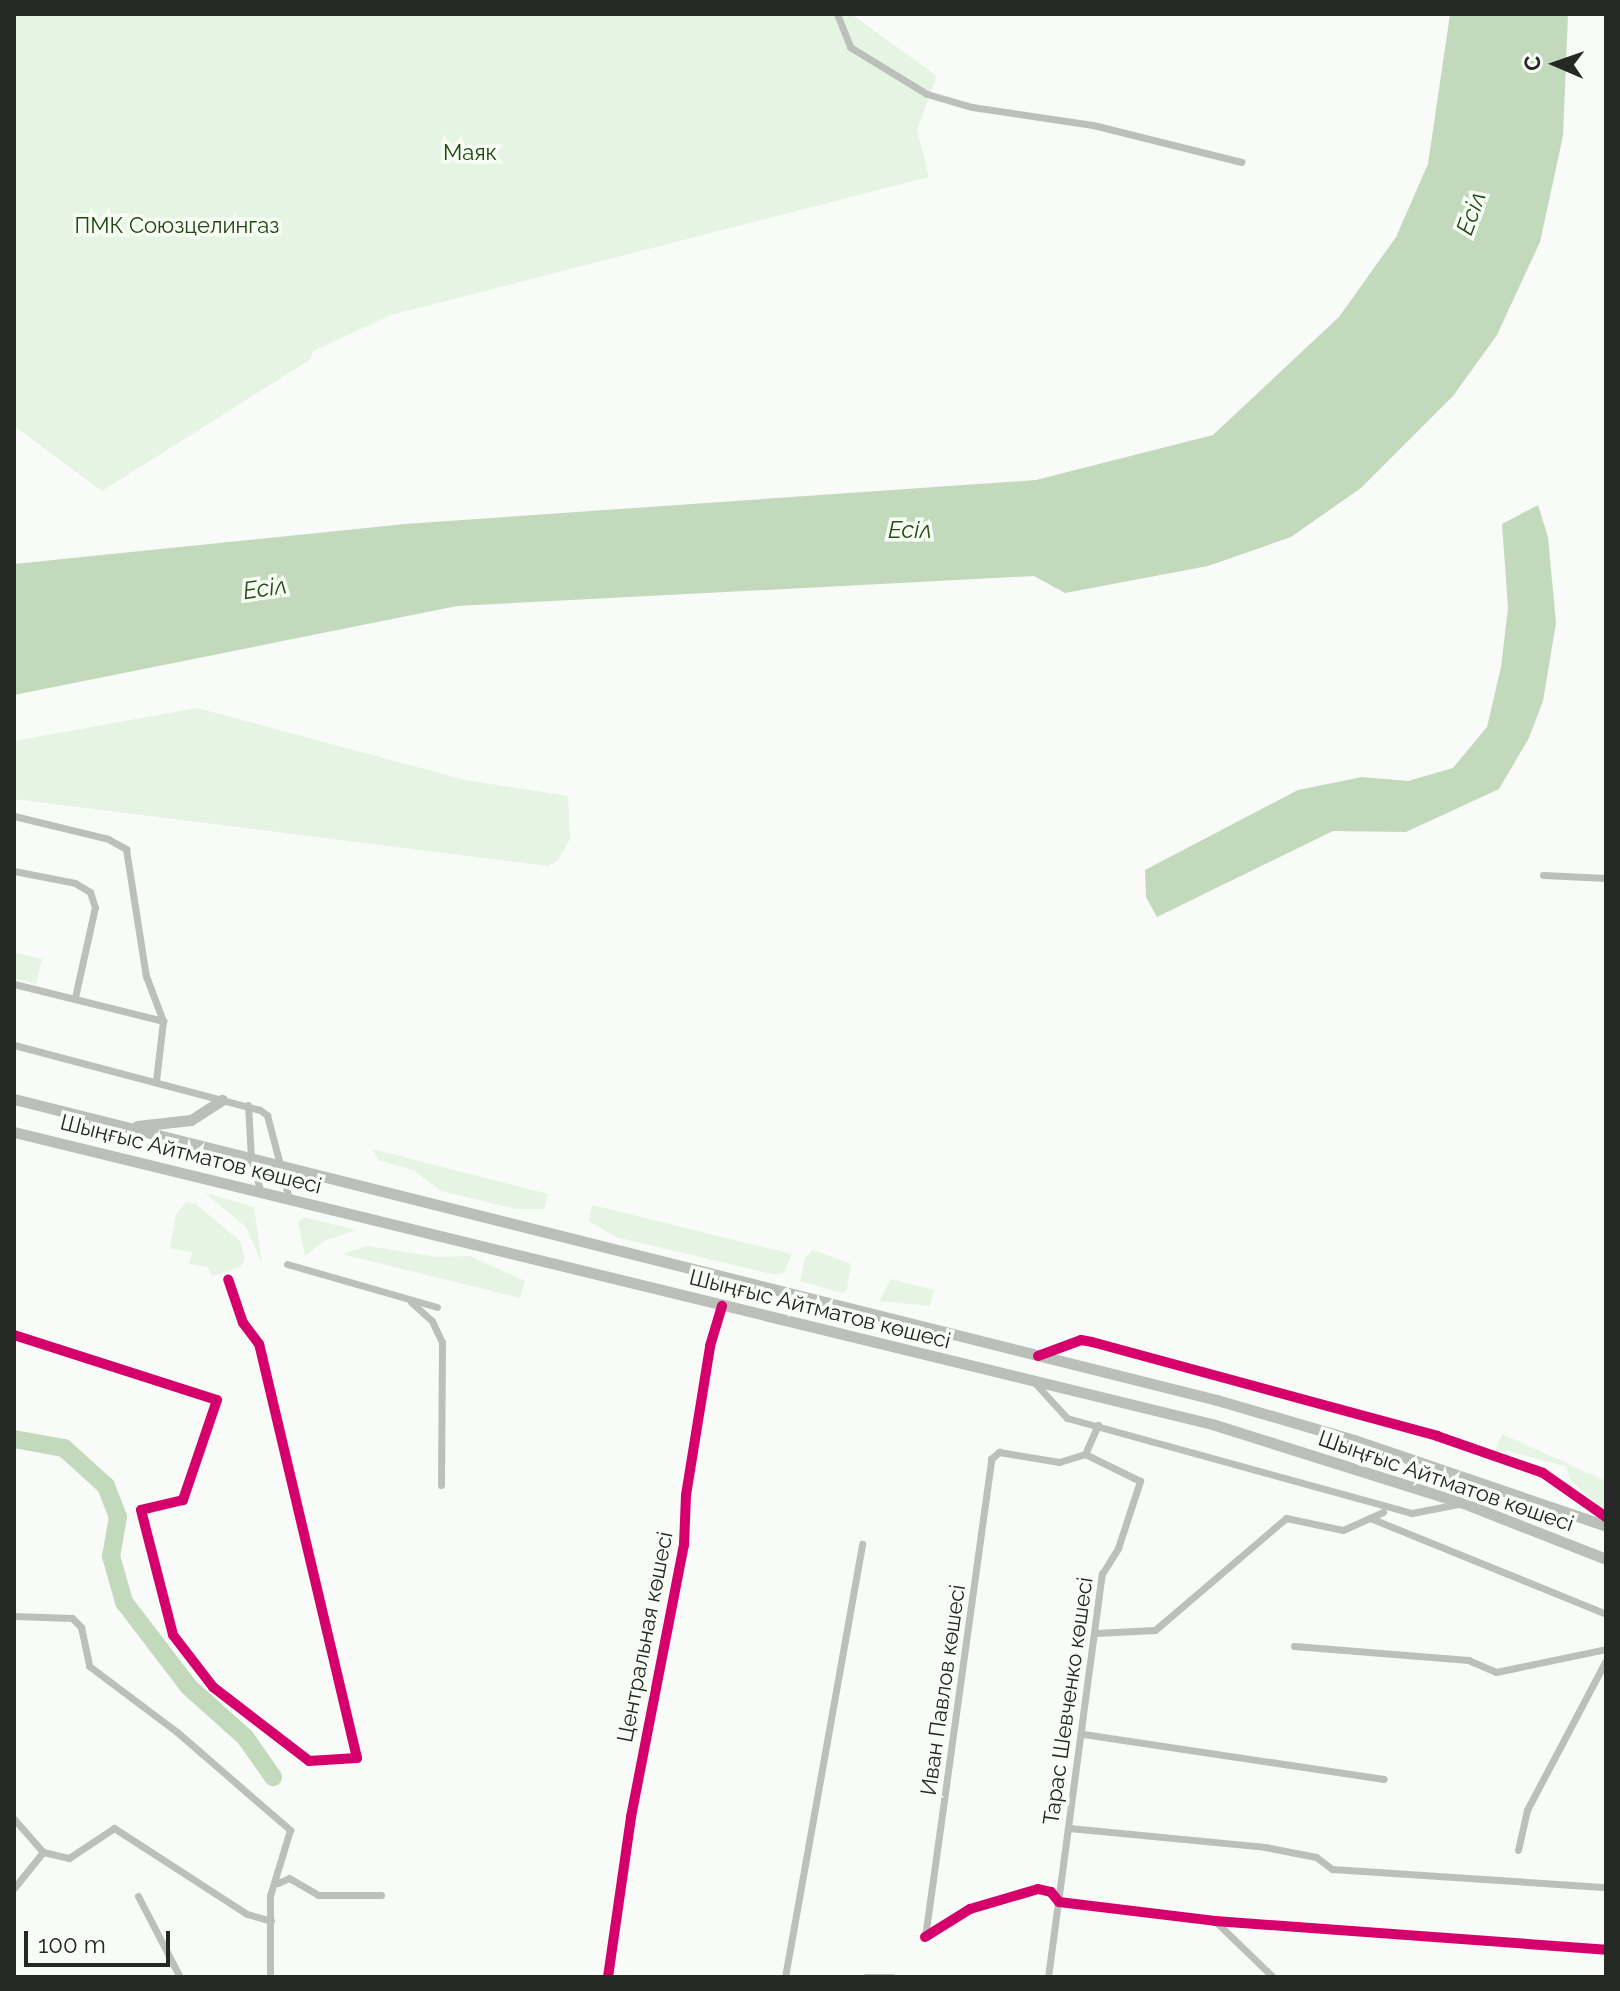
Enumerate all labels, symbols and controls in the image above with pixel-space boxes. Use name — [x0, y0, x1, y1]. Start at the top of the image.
north arrow — [1516, 24, 1596, 104]
text: С — [1519, 55, 1545, 71]
park label: Маяк — [443, 140, 497, 166]
water label: Есіл — [1450, 187, 1492, 239]
park label: ПМК Союзцелингаз — [74, 213, 280, 239]
water label: Есіл — [888, 516, 932, 544]
water label: Есіл — [241, 571, 289, 605]
street label: Шыңғыс Айтматов көшесі — [57, 1109, 325, 1199]
street label: Шыңғыс Айтматов көшесі — [686, 1264, 954, 1354]
street label: Шыңғыс Айтматов көшесі — [1315, 1425, 1577, 1537]
street label: Центральная көшесі — [612, 1529, 678, 1745]
street label: Тарас Шевченко көшесі — [1038, 1575, 1098, 1827]
street label: Иван Павлов көшесі — [915, 1583, 971, 1797]
scale bar — [28, 1915, 174, 1965]
text: 100 m — [38, 1930, 106, 1959]

